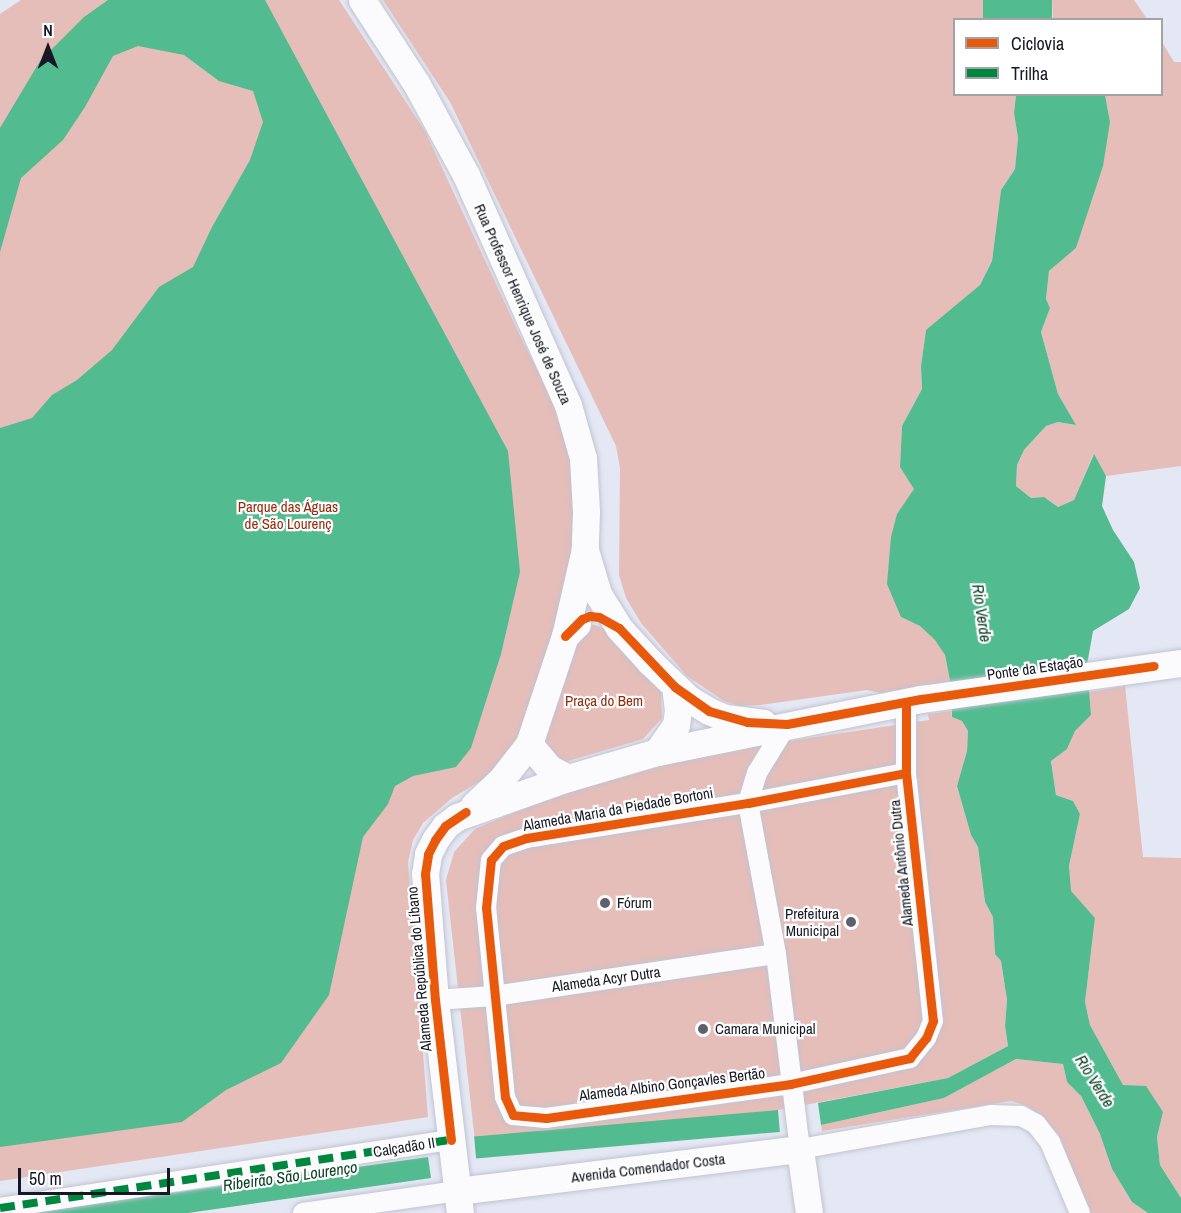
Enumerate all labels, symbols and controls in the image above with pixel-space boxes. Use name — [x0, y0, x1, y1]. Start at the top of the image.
north arrow — [18, 18, 78, 78]
legend — [953, 18, 1163, 96]
text: N — [43, 19, 53, 41]
text: Ciclovia — [1011, 31, 1064, 56]
text: Trilha — [1011, 61, 1048, 86]
street label: Rua Professor Henrique José de Souza — [471, 201, 575, 407]
park label: Parque das Águas de São Lourenç — [237, 497, 339, 532]
water label: Rio Verde — [968, 583, 996, 643]
street label: Ponte da Estação — [986, 652, 1084, 684]
park label: Praça do Bem — [565, 692, 643, 710]
street label: Alameda Maria da Piedade Bortoni — [521, 783, 715, 835]
street label: Alameda Antônio Dutra — [885, 798, 917, 928]
street label: Alameda República do Líbano — [403, 886, 435, 1052]
place label: Fórum — [617, 894, 652, 912]
marker: Fórum — [598, 896, 612, 910]
place label: Prefeitura Municipal — [785, 904, 839, 939]
marker: Prefeitura Municipal — [844, 915, 858, 929]
street label: Alameda Acyr Dutra — [550, 962, 662, 996]
place label: Camara Municipal — [715, 1020, 815, 1038]
marker: Camara Municipal — [696, 1022, 710, 1036]
water label: Rio Verde — [1071, 1051, 1119, 1111]
street label: Alameda Albino Gonçavles Bertão — [578, 1064, 766, 1104]
street label: Calçadão II — [372, 1133, 436, 1161]
street label: Avenida Comendador Costa — [570, 1150, 726, 1186]
scale bar — [21, 1156, 172, 1194]
water label: Ribeirão São Lourenço — [221, 1157, 359, 1195]
text: 50 m — [29, 1166, 62, 1191]

